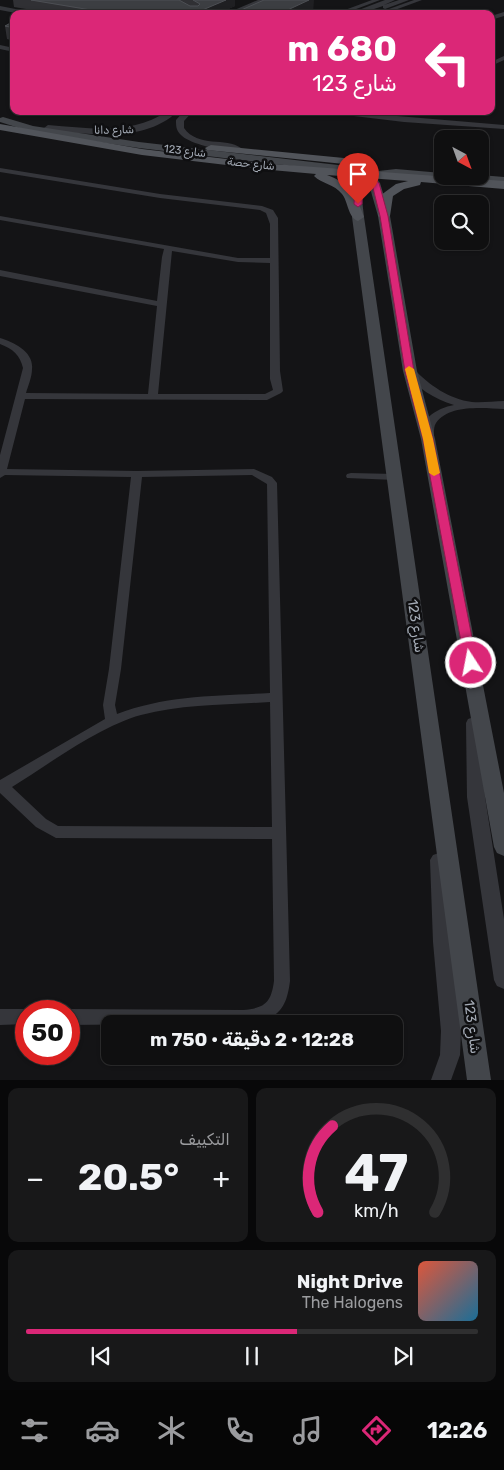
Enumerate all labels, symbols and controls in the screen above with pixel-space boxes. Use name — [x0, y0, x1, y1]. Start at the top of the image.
text: 680 m — [287, 28, 397, 70]
icon: left — [415, 30, 480, 95]
text: شارع 123 — [312, 70, 397, 97]
street label: شارع دانا — [94, 123, 134, 139]
north arrow — [434, 130, 489, 185]
map controls — [434, 130, 489, 250]
street label: شارع 123 — [163, 142, 207, 162]
pin — [337, 153, 379, 204]
street label: شارع حصة — [226, 155, 275, 175]
icon: arrive — [344, 160, 372, 188]
button: search — [434, 195, 489, 250]
street label: شارع 123 — [402, 598, 428, 654]
position arrow — [444, 636, 496, 688]
street label: شارع 123 — [458, 999, 484, 1055]
speed limit sign: 50 — [15, 1000, 80, 1065]
text: 12:28 · 2 دقيقة · 750 m — [150, 1028, 354, 1051]
text: التكييف — [179, 1130, 230, 1149]
text: 47 — [344, 1142, 408, 1204]
text: 20.5° — [78, 1154, 179, 1200]
text: − — [26, 1162, 44, 1195]
text: + — [213, 1162, 230, 1195]
text: km/h — [354, 1200, 398, 1221]
text: Night Drive — [297, 1270, 403, 1293]
text: The Halogens — [302, 1293, 403, 1312]
icon: previous — [87, 1342, 115, 1370]
icon: pause — [238, 1342, 266, 1370]
icon: next — [389, 1342, 417, 1370]
icon: filters — [17, 1413, 52, 1448]
icon: car — [85, 1413, 120, 1448]
icon: climate — [154, 1413, 189, 1448]
icon: phone — [222, 1413, 257, 1448]
icon: music — [290, 1413, 325, 1448]
icon: directions — [359, 1413, 394, 1448]
text: 12:26 — [427, 1417, 487, 1444]

